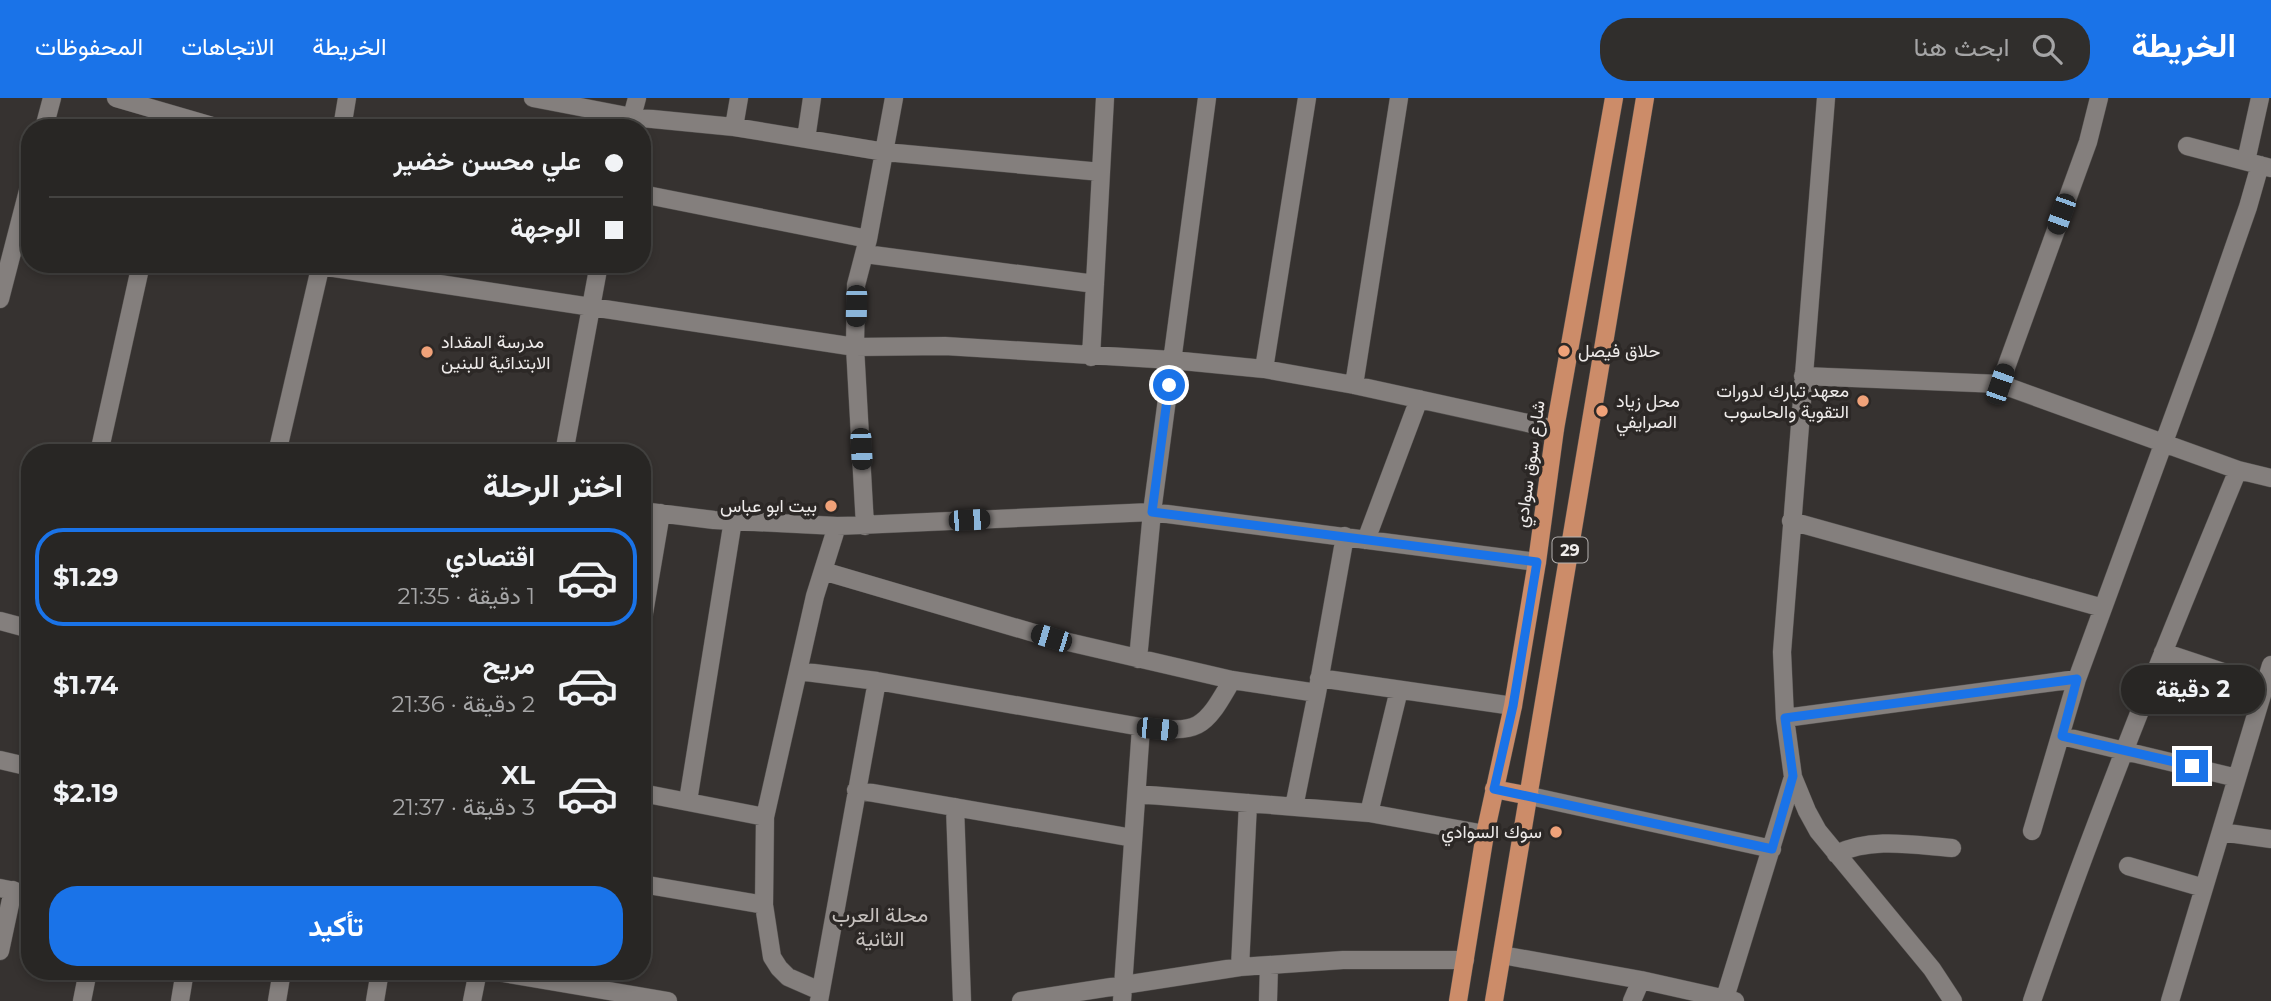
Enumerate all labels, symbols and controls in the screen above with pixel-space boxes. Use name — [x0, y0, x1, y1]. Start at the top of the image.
search box — [1600, 18, 2090, 81]
text: الخريطة — [2132, 25, 2236, 65]
icon: search — [2028, 30, 2066, 68]
text: ابحث هنا — [1913, 31, 2010, 63]
text: المحفوظات — [35, 32, 143, 61]
text: الاتجاهات — [181, 32, 274, 61]
text: الخريطة — [312, 32, 387, 61]
text: علي محسن خضير — [394, 145, 581, 177]
car — [2044, 191, 2079, 237]
text: الوجهة — [510, 212, 581, 244]
car — [846, 285, 867, 327]
place label: مدرسة المقداد الابتدائية للبنين — [441, 331, 550, 374]
place label: حلاق فيصل — [1578, 340, 1660, 362]
marker: حلاق فيصل — [1556, 343, 1572, 359]
marker: مدرسة المقداد الابتدائية للبنين — [419, 344, 435, 360]
car — [1984, 361, 2017, 407]
route start — [1153, 369, 1185, 401]
place label: معهد تبارك لدورات التقوية والحاسوب — [1716, 380, 1849, 423]
place label: محل زياد الصرايفي — [1616, 390, 1680, 437]
marker: معهد تبارك لدورات التقوية والحاسوب — [1855, 393, 1871, 409]
street label: شارع سوق سوادي — [1510, 399, 1554, 529]
marker: محل زياد الصرايفي — [1594, 403, 1610, 419]
car — [850, 427, 873, 471]
text: اختر الرحلة — [483, 466, 623, 505]
place label: بيت ابو عباس — [720, 495, 817, 517]
marker: بيت ابو عباس — [823, 498, 839, 514]
car — [948, 508, 991, 532]
road number: 29 — [1552, 538, 1588, 562]
text: اقتصادي — [446, 541, 535, 573]
icon: car — [556, 546, 619, 609]
text: $1.29 — [53, 561, 119, 593]
text: 1 دقيقة · 21:35 — [398, 582, 535, 610]
car — [1028, 622, 1075, 654]
text: مريح — [483, 649, 535, 681]
icon: car — [556, 654, 619, 717]
callout: 2 دقيقة — [2120, 664, 2264, 714]
text: $1.74 — [53, 669, 118, 701]
text: 2 دقيقة — [2156, 675, 2230, 703]
text: 2 دقيقة · 21:36 — [392, 690, 535, 718]
car — [1136, 716, 1179, 742]
route end — [2176, 750, 2208, 782]
text: XL — [501, 759, 535, 791]
icon: car — [556, 762, 619, 825]
text: $2.19 — [53, 777, 118, 809]
text: 3 دقيقة · 21:37 — [392, 793, 535, 821]
place label: سوك السوادي — [1441, 821, 1542, 847]
marker: سوك السوادي — [1548, 824, 1564, 840]
button: تأكيد — [49, 886, 623, 966]
district label: محلة العرب الثانية — [832, 902, 928, 951]

